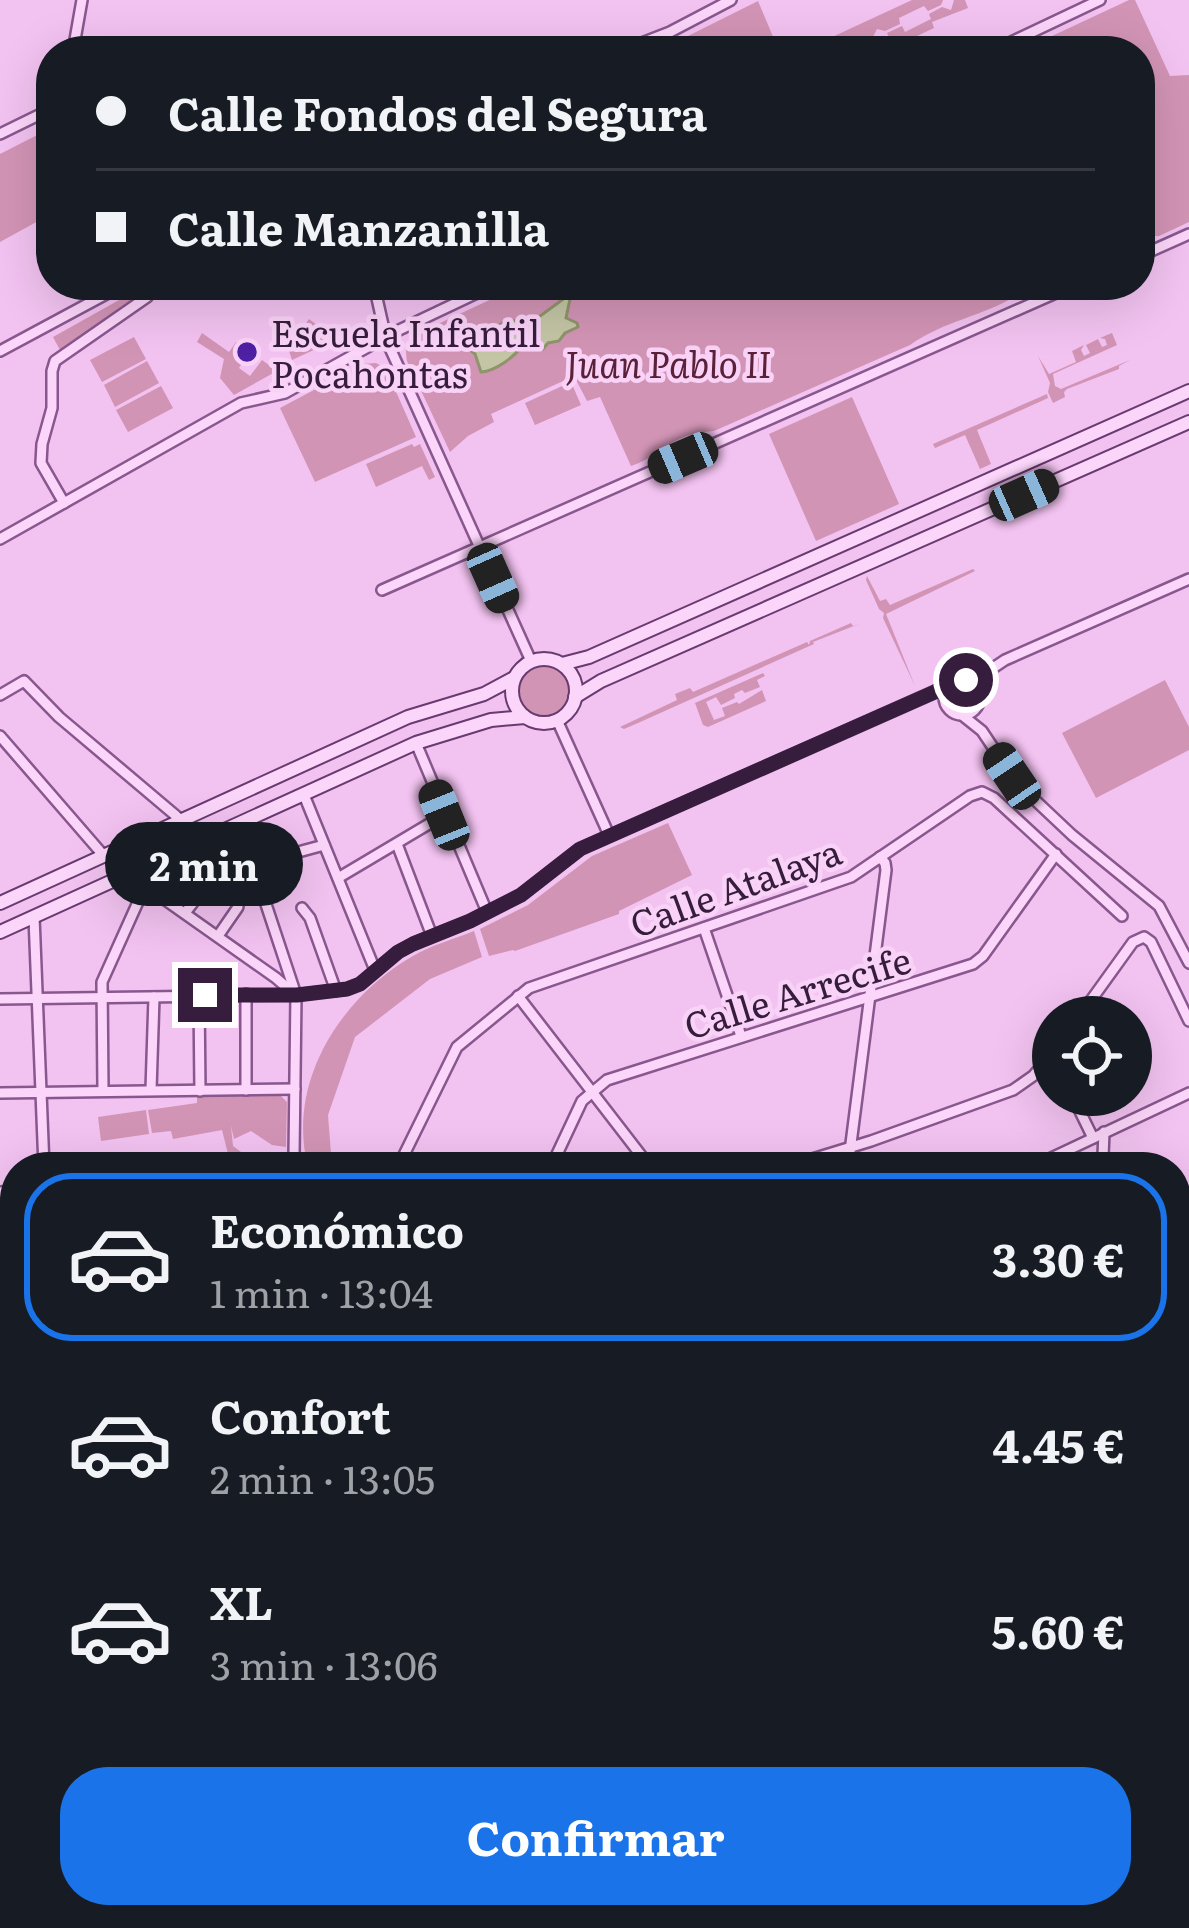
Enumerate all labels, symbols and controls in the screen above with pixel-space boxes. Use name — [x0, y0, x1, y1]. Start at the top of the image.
text: Calle Fondos del Segura — [168, 78, 707, 145]
text: Calle Manzanilla — [168, 193, 549, 260]
place label: Escuela Infantil Pocahontas — [271, 305, 540, 399]
park label: Juan Pablo II — [565, 336, 771, 389]
marker: Escuela Infantil Pocahontas — [234, 339, 260, 365]
car — [643, 427, 723, 489]
car — [984, 464, 1064, 526]
car — [462, 538, 524, 618]
route start — [939, 653, 993, 707]
car — [977, 736, 1047, 816]
car — [414, 775, 474, 855]
callout: 2 min — [106, 821, 304, 905]
street label: Calle Atalaya — [622, 823, 849, 949]
text: 2 min — [150, 835, 258, 893]
street label: Calle Arrecife — [677, 931, 917, 1051]
route end — [178, 968, 232, 1022]
map controls — [1032, 996, 1152, 1116]
button: locate — [1032, 996, 1152, 1116]
text: Económico — [210, 1195, 464, 1262]
icon: car — [66, 1203, 174, 1311]
text: 3.30 € — [992, 1224, 1125, 1291]
text: 1 min · 13:04 — [210, 1262, 433, 1320]
text: Confort — [210, 1381, 391, 1448]
icon: car — [66, 1389, 174, 1497]
text: 4.45 € — [992, 1410, 1125, 1477]
text: 2 min · 13:05 — [210, 1448, 435, 1506]
text: XL — [210, 1567, 273, 1634]
icon: car — [66, 1575, 174, 1683]
text: 5.60 € — [991, 1596, 1125, 1663]
text: 3 min · 13:06 — [210, 1634, 438, 1692]
button: Confirmar — [60, 1767, 1131, 1905]

